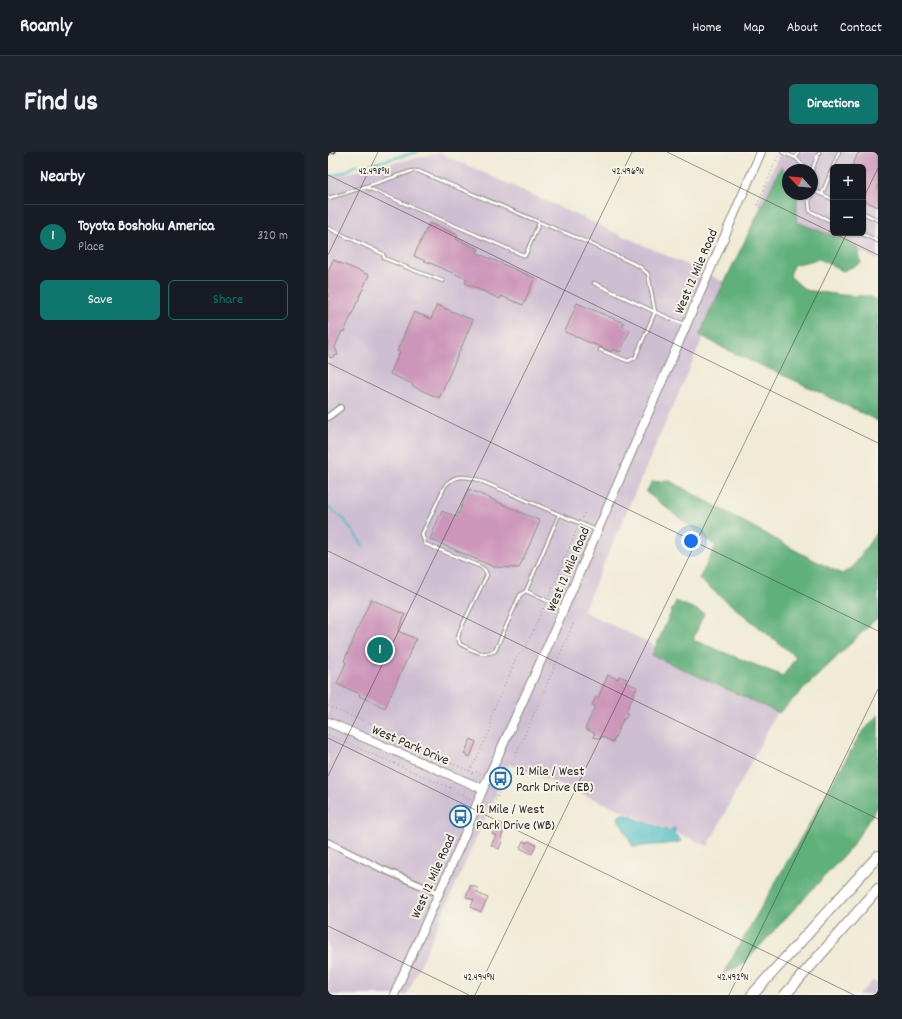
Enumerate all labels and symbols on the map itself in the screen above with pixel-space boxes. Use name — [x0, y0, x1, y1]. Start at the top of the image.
north arrow — [782, 164, 818, 200]
text: 42.498°N — [358, 165, 390, 179]
text: 42.496°N — [612, 165, 644, 179]
street label: West 12 Mile Road — [670, 226, 724, 317]
street label: West 12 Mile Road — [542, 524, 596, 615]
your location — [681, 531, 701, 551]
pin: 1 — [367, 635, 393, 665]
street label: West Park Drive — [368, 721, 452, 771]
place label: 12 Mile / West Park Drive (EB) — [516, 762, 594, 798]
bus stop icon: 12 Mile / West Park Drive (EB) — [488, 765, 514, 791]
place label: 12 Mile / West Park Drive (WB) — [476, 800, 555, 836]
bus stop icon: 12 Mile / West Park Drive (WB) — [447, 803, 473, 829]
street label: West 12 Mile Road — [406, 831, 461, 922]
text: 42.494°N — [463, 971, 495, 985]
text: 42.492°N — [717, 971, 749, 985]

